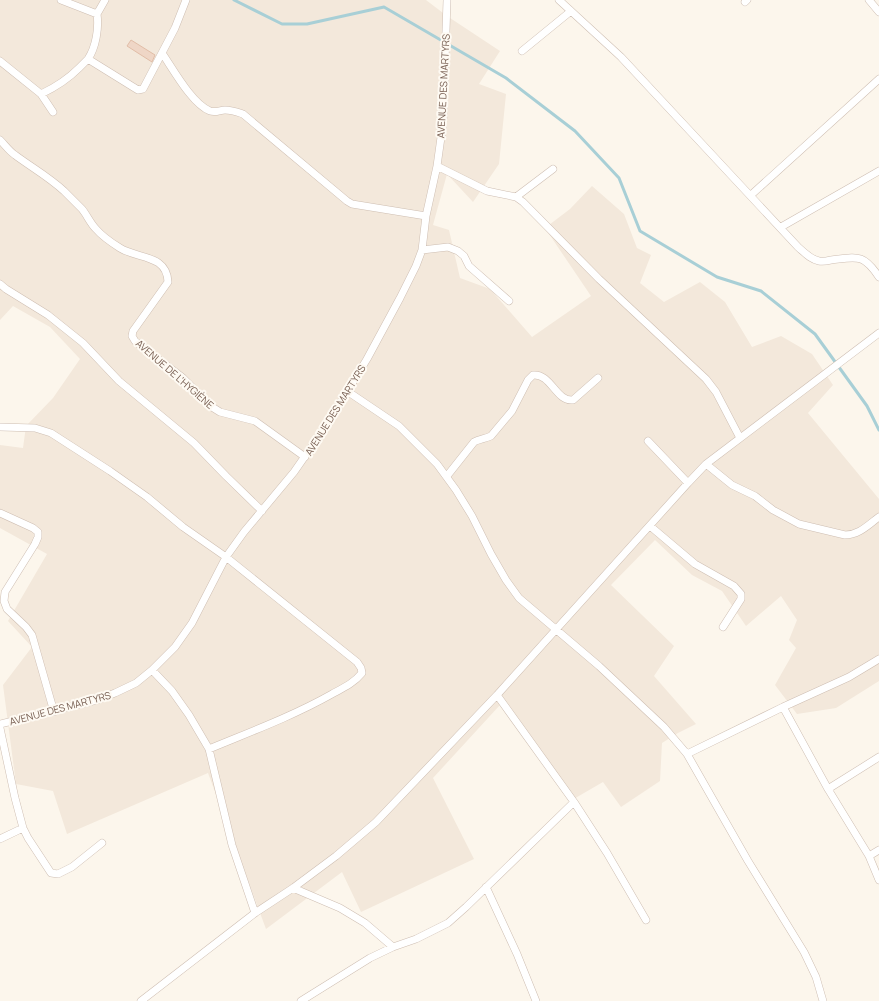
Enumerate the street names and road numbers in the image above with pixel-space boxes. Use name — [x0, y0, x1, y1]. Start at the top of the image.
street label: AVENUE DES MARTYRS — [433, 33, 453, 139]
street label: AVENUE DE L'HYGIÈNE — [133, 336, 217, 412]
street label: AVENUE DES MARTYRS — [301, 362, 369, 458]
street label: AVENUE DES MARTYRS — [8, 688, 112, 728]

